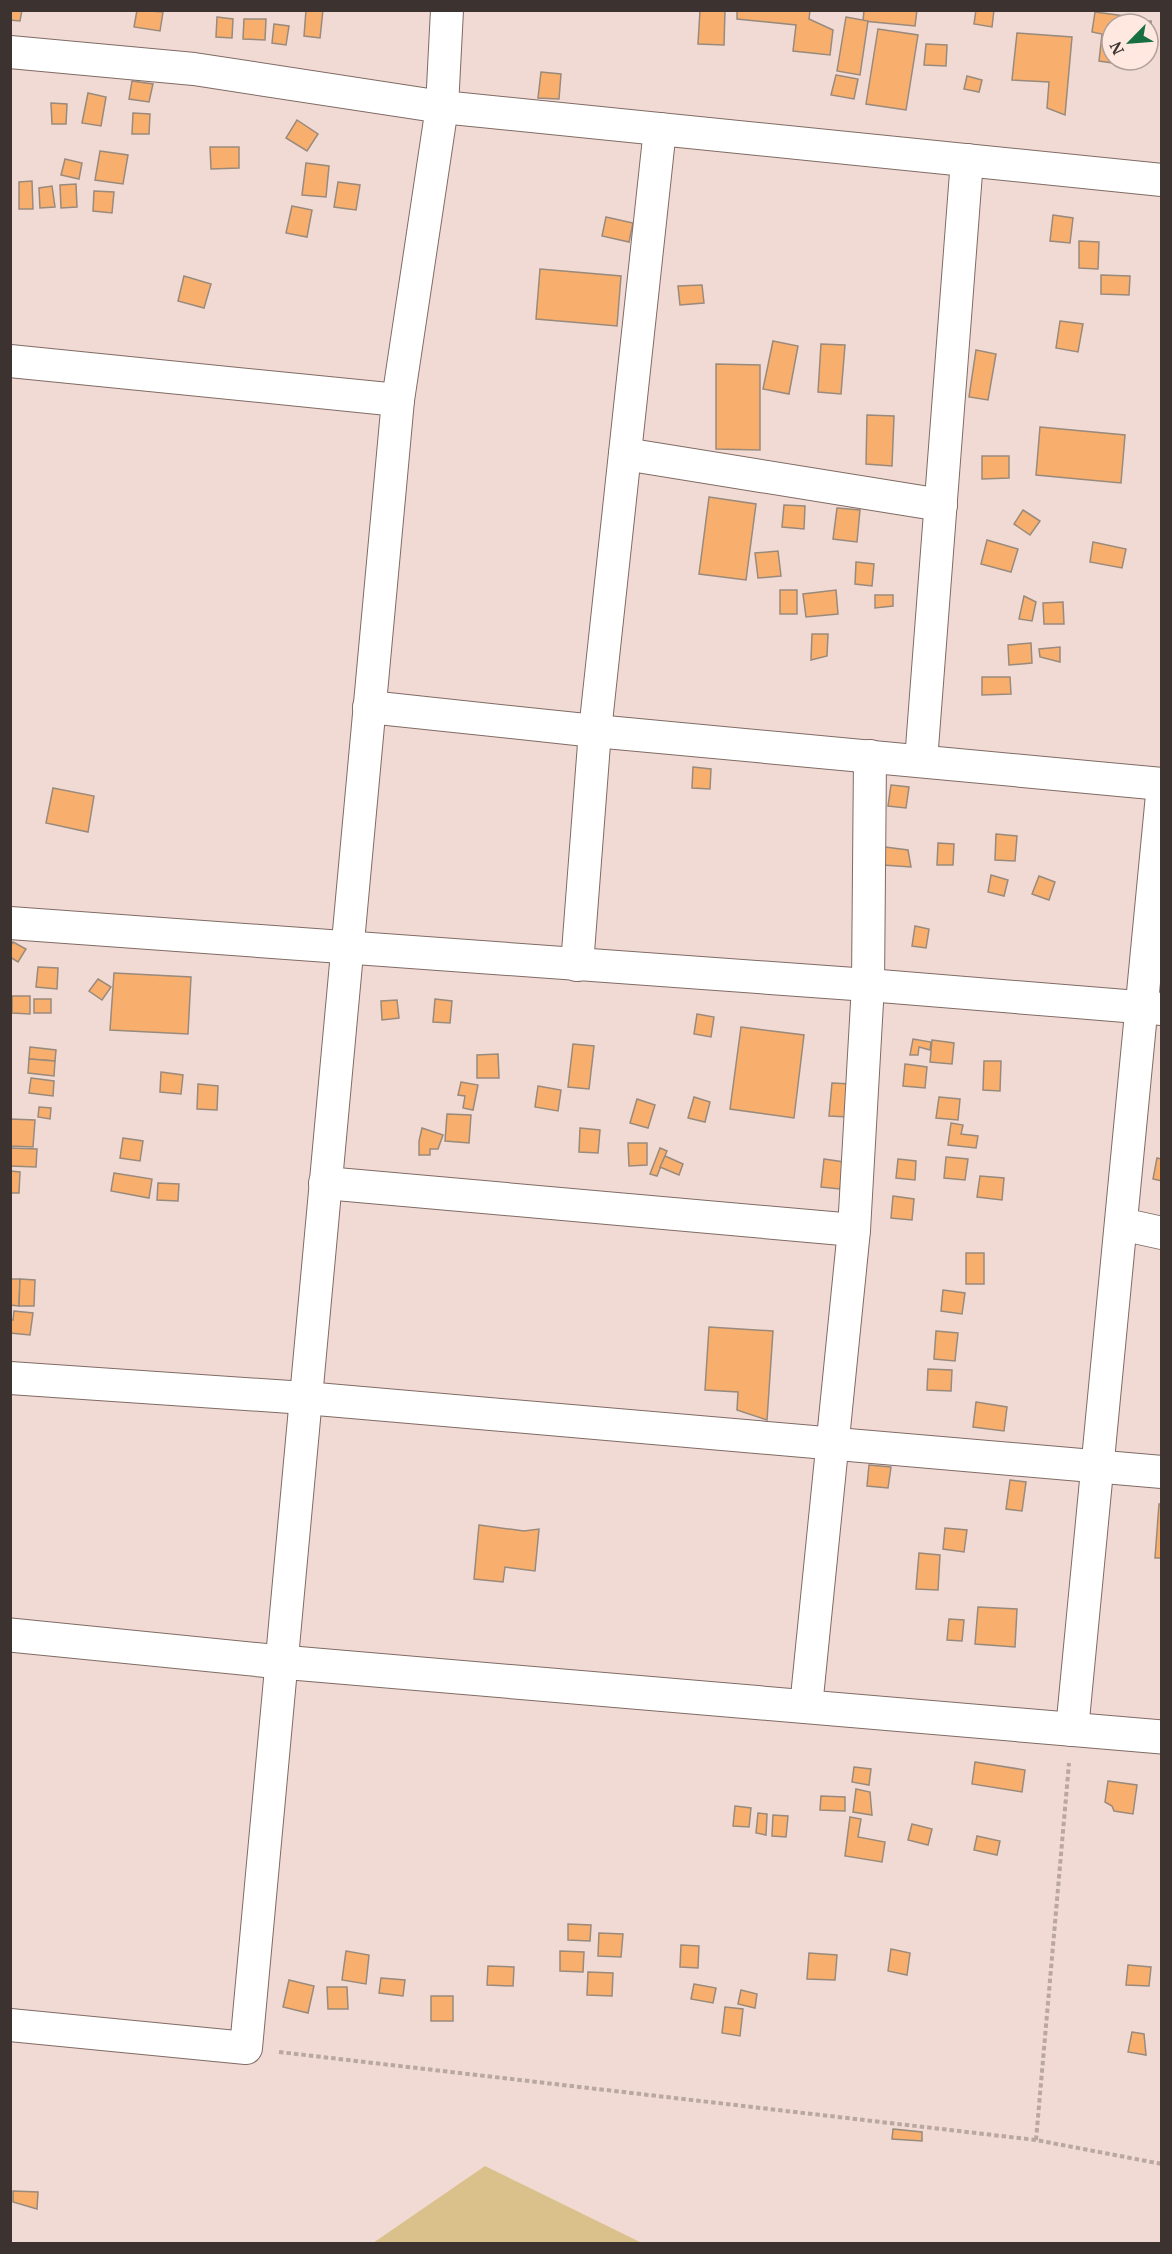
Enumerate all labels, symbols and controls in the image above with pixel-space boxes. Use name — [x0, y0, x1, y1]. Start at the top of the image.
north arrow — [1100, 12, 1160, 72]
text: N — [1104, 38, 1129, 58]

